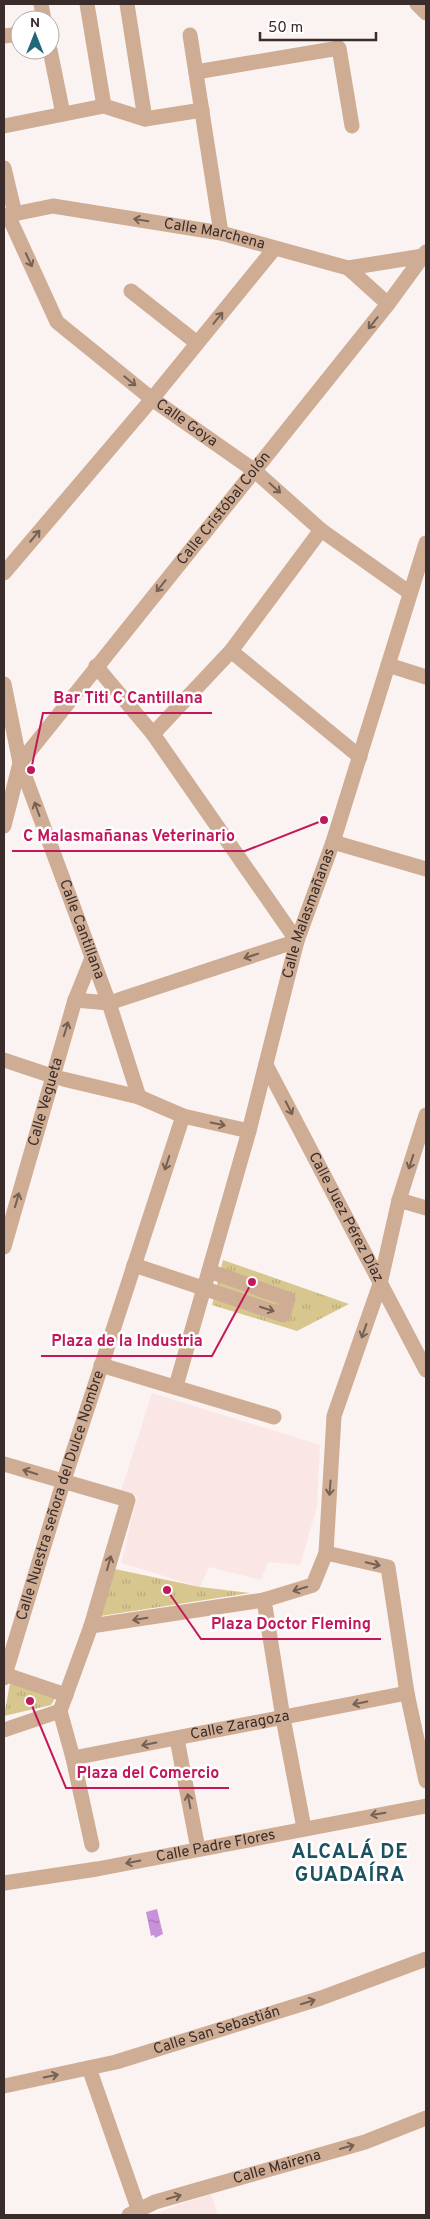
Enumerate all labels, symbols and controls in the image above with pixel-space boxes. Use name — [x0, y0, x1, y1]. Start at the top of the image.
north arrow — [10, 10, 60, 60]
scale bar — [260, 10, 376, 42]
text: N — [30, 15, 40, 32]
text: 50 m — [268, 19, 303, 38]
street label: Calle Marchena — [163, 214, 267, 254]
one-way arrow — [134, 215, 150, 225]
one-way arrow — [24, 252, 34, 267]
one-way arrow — [213, 311, 224, 324]
one-way arrow — [368, 316, 379, 329]
one-way arrow — [123, 376, 136, 387]
street label: Calle Goya — [152, 395, 221, 451]
street label: Calle Cristóbal Colón — [173, 448, 275, 569]
one-way arrow — [268, 482, 281, 494]
one-way arrow — [30, 530, 41, 543]
one-way arrow — [156, 579, 167, 592]
callout: Bar Titi C Cantillana — [43, 682, 212, 713]
text: Bar Titi C Cantillana — [53, 689, 203, 709]
one-way arrow — [32, 802, 41, 818]
callout: C Malasmañanas Veterinario — [12, 820, 245, 851]
text: C Malasmañanas Veterinario — [23, 827, 235, 847]
street label: Calle Malasmañanas — [278, 846, 339, 981]
street label: Calle Cantillana — [55, 877, 109, 982]
one-way arrow — [243, 952, 259, 961]
one-way arrow — [62, 1022, 72, 1038]
street label: Calle Vegueta — [24, 1055, 67, 1148]
one-way arrow — [285, 1100, 294, 1115]
one-way arrow — [210, 1120, 226, 1129]
street label: Calle Juez Pérez Díaz — [304, 1149, 388, 1286]
one-way arrow — [406, 1153, 416, 1169]
one-way arrow — [162, 1154, 172, 1170]
one-way arrow — [13, 1192, 22, 1208]
one-way arrow — [259, 1305, 275, 1315]
one-way arrow — [359, 1322, 368, 1338]
callout: Plaza de la Industria — [41, 1325, 212, 1356]
text: Plaza de la Industria — [51, 1332, 203, 1352]
street label: Calle Nuestra señora del Dulce Nombre — [12, 1368, 109, 1623]
one-way arrow — [23, 1467, 39, 1477]
one-way arrow — [325, 1480, 334, 1496]
one-way arrow — [105, 1555, 115, 1571]
one-way arrow — [365, 1560, 381, 1569]
one-way arrow — [292, 1585, 308, 1595]
callout: Plaza Doctor Fleming — [201, 1608, 381, 1639]
one-way arrow — [133, 1614, 149, 1624]
text: Plaza Doctor Fleming — [211, 1615, 371, 1635]
one-way arrow — [352, 1698, 368, 1708]
street label: Calle Zaragoza — [189, 1707, 291, 1744]
one-way arrow — [141, 1739, 157, 1749]
callout: Plaza del Comercio — [66, 1757, 229, 1788]
text: Plaza del Comercio — [77, 1764, 219, 1784]
one-way arrow — [184, 1793, 193, 1809]
one-way arrow — [371, 1810, 387, 1820]
street label: Calle Padre Flores — [155, 1826, 277, 1867]
district label: ALCALÁ DE GUADAÍRA — [291, 1838, 409, 1889]
one-way arrow — [125, 1857, 141, 1867]
one-way arrow — [300, 1997, 316, 2006]
street label: Calle San Sebastián — [151, 2002, 282, 2059]
one-way arrow — [43, 2071, 59, 2080]
one-way arrow — [339, 2141, 355, 2151]
street label: Calle Mairena — [231, 2146, 323, 2189]
one-way arrow — [166, 2191, 182, 2201]

